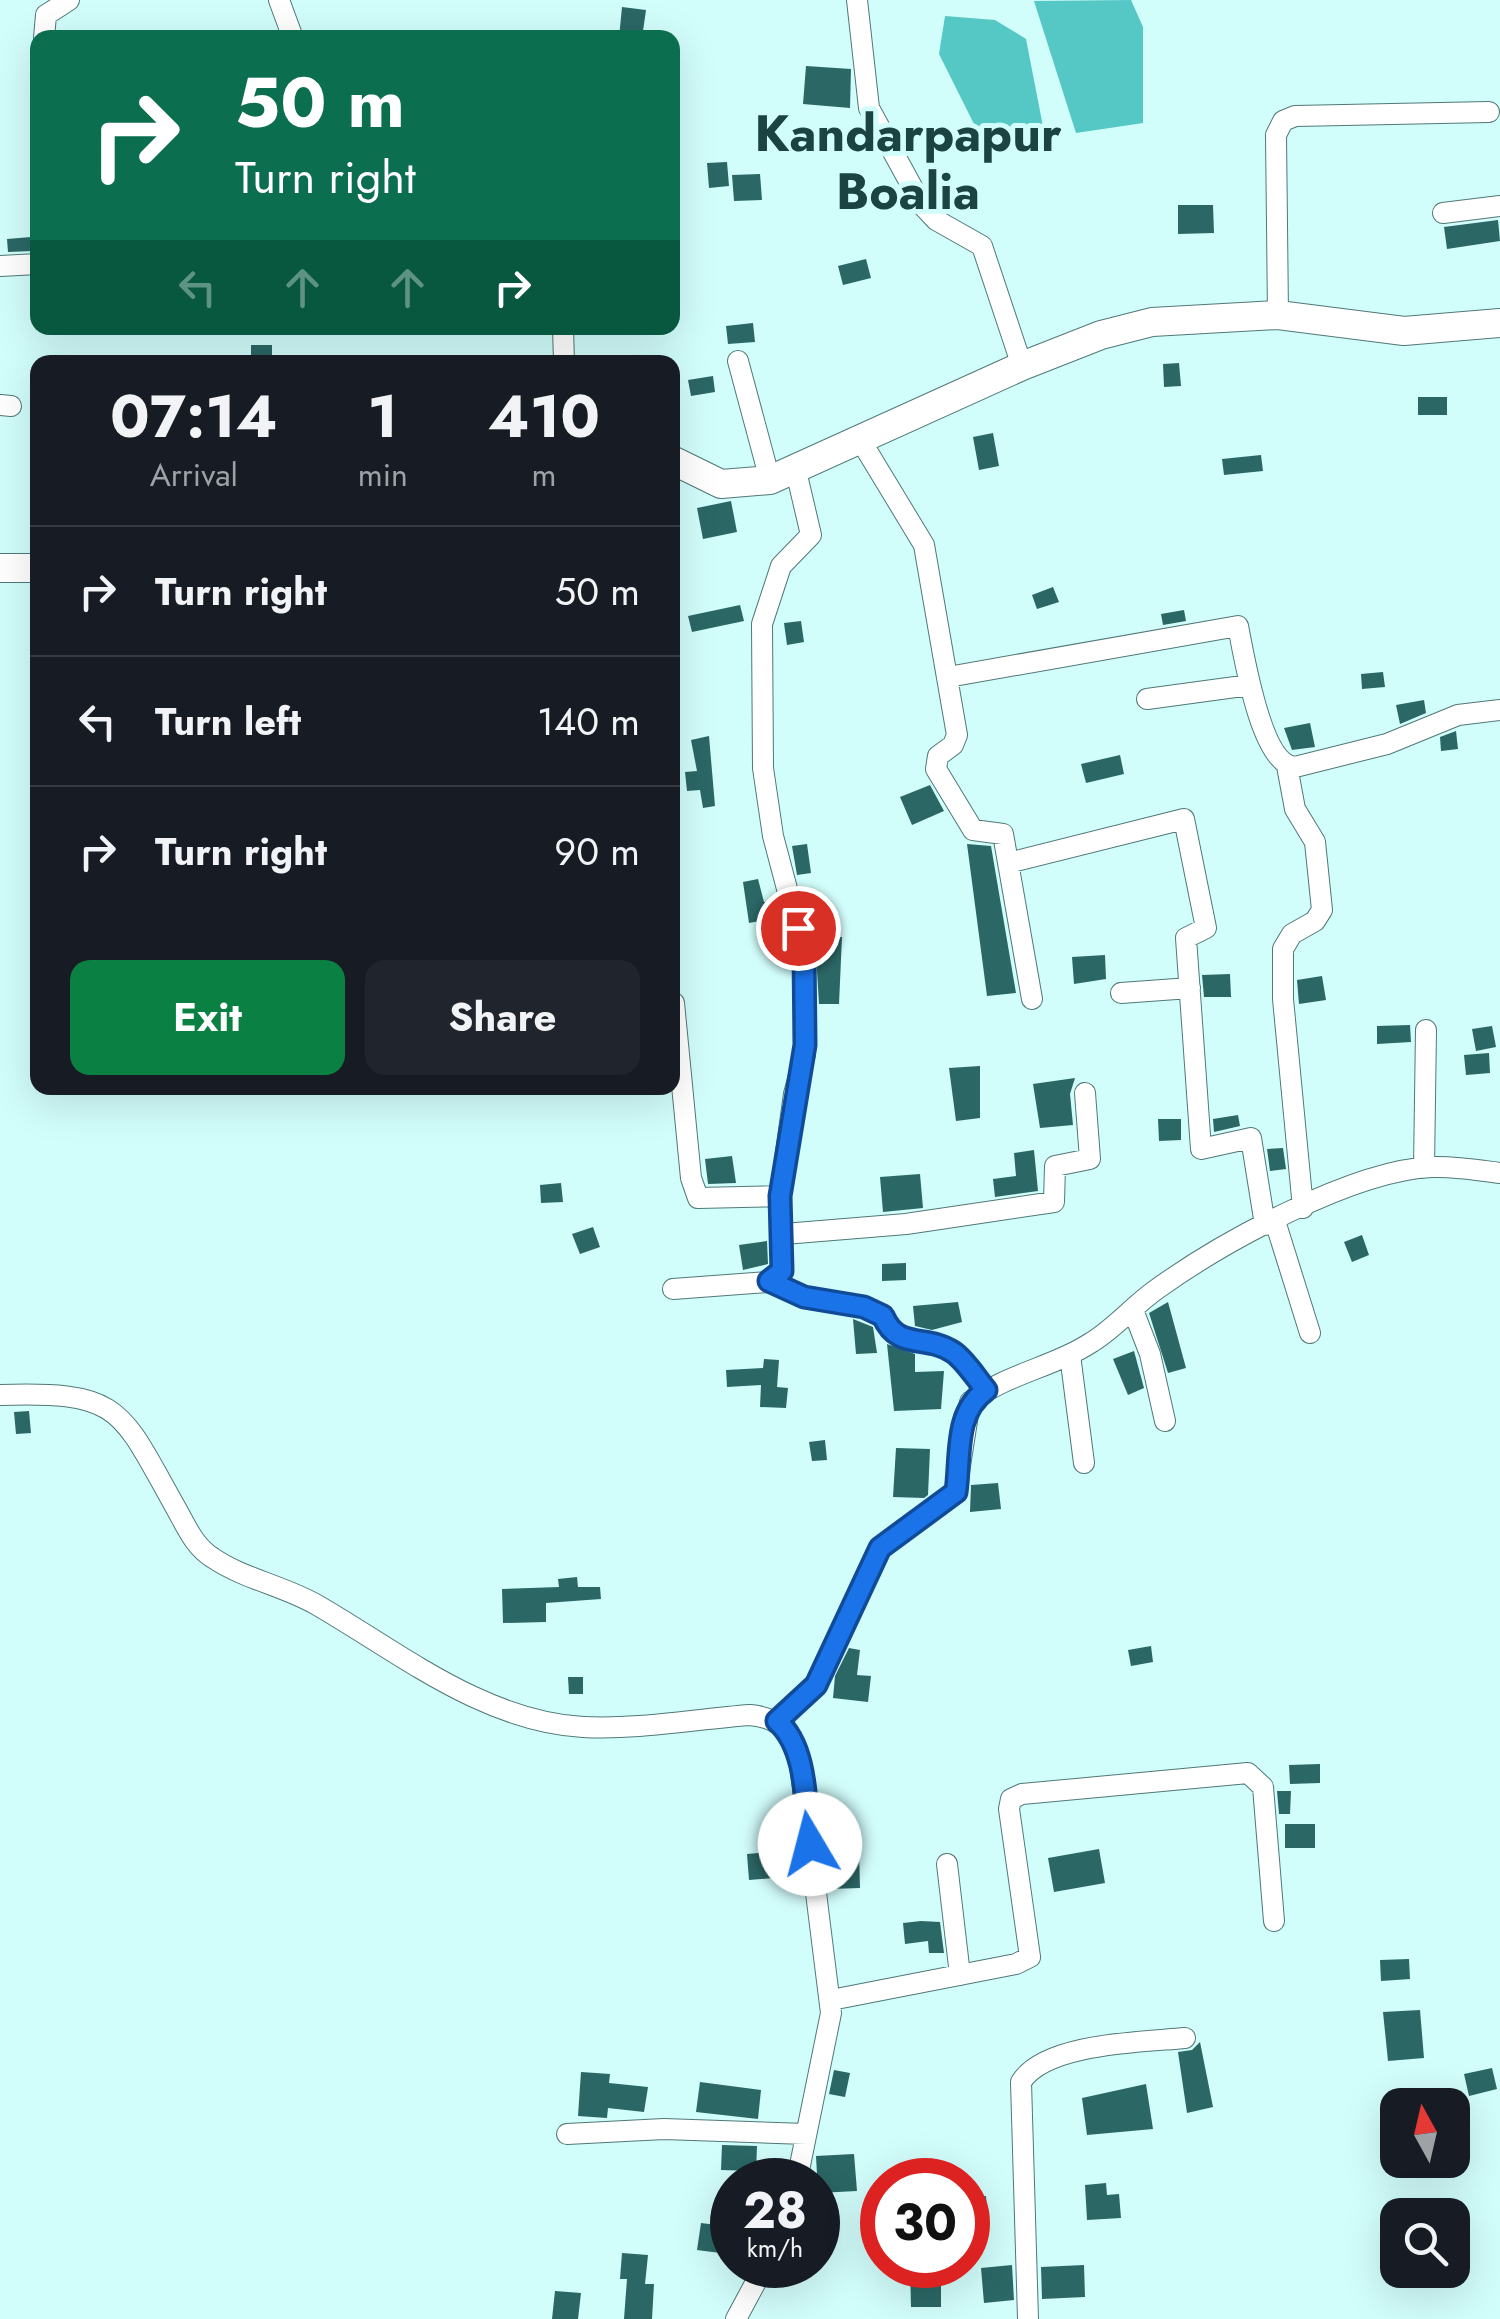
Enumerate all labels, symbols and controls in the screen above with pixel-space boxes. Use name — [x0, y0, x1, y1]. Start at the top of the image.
text: 50 m — [235, 52, 405, 153]
icon: right — [70, 70, 200, 200]
district label: Kandarpapur Boalia — [755, 97, 1062, 228]
text: Turn right — [235, 145, 416, 210]
icon: left — [170, 260, 225, 315]
icon: ahead — [275, 260, 330, 315]
icon: ahead — [380, 260, 435, 315]
icon: right — [485, 260, 540, 315]
text: 07:14 — [110, 373, 278, 460]
text: 1 — [367, 373, 398, 460]
text: 410 — [488, 373, 600, 460]
text: Arrival — [150, 452, 238, 498]
text: min — [358, 452, 408, 498]
text: m — [531, 452, 556, 498]
icon: right — [70, 564, 125, 619]
text: Turn right — [155, 564, 327, 619]
text: 50 m — [555, 564, 640, 619]
icon: left — [70, 694, 125, 749]
text: Turn left — [155, 694, 301, 749]
text: 140 m — [537, 694, 640, 749]
icon: right — [70, 824, 125, 879]
text: Turn right — [155, 824, 327, 879]
text: 90 m — [554, 824, 640, 879]
pin — [756, 886, 841, 971]
icon: arrive — [771, 901, 826, 956]
button: Exit — [70, 960, 345, 1075]
button: Share — [365, 960, 640, 1075]
position arrow — [758, 1792, 862, 1896]
north arrow — [1380, 2088, 1470, 2178]
map controls — [1380, 2088, 1470, 2288]
speed limit sign: 30 — [860, 2158, 990, 2288]
text: 28 — [743, 2174, 807, 2247]
button: search — [1380, 2198, 1470, 2288]
text: km/h — [747, 2230, 803, 2266]

